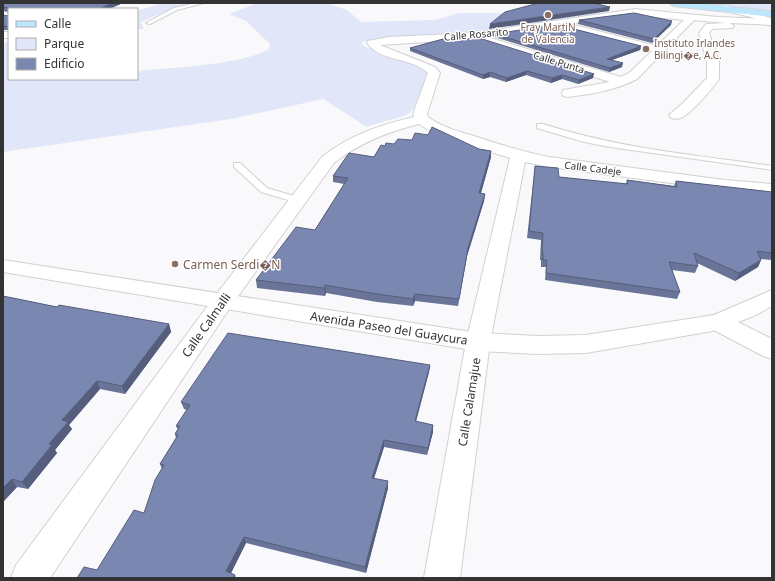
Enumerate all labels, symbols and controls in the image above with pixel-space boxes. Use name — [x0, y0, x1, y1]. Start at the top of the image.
legend — [8, 8, 138, 80]
marker: Fray MartiN de Valencia — [543, 10, 553, 20]
text: Calle — [44, 15, 72, 32]
place label: Fray MartiN de Valencia — [520, 20, 576, 46]
street label: Calle Rosarito — [443, 24, 509, 44]
text: Parque — [44, 35, 85, 52]
place label: Instituto Irlandes Bilingi�e, A.C. — [654, 36, 735, 62]
marker: Instituto Irlandes Bilingi�e, A.C. — [641, 44, 651, 54]
street label: Calle Punta — [532, 48, 586, 76]
text: Edificio — [44, 55, 85, 72]
street label: Calle Cadeje — [564, 158, 623, 178]
place label: Carmen Serdi�N — [183, 256, 280, 273]
marker: Carmen Serdi�N — [170, 259, 180, 269]
street label: Calle Calmalli — [178, 289, 234, 361]
street label: Avenida Paseo del Guaycura — [309, 307, 469, 349]
street label: Calle Calamajue — [454, 356, 484, 448]

